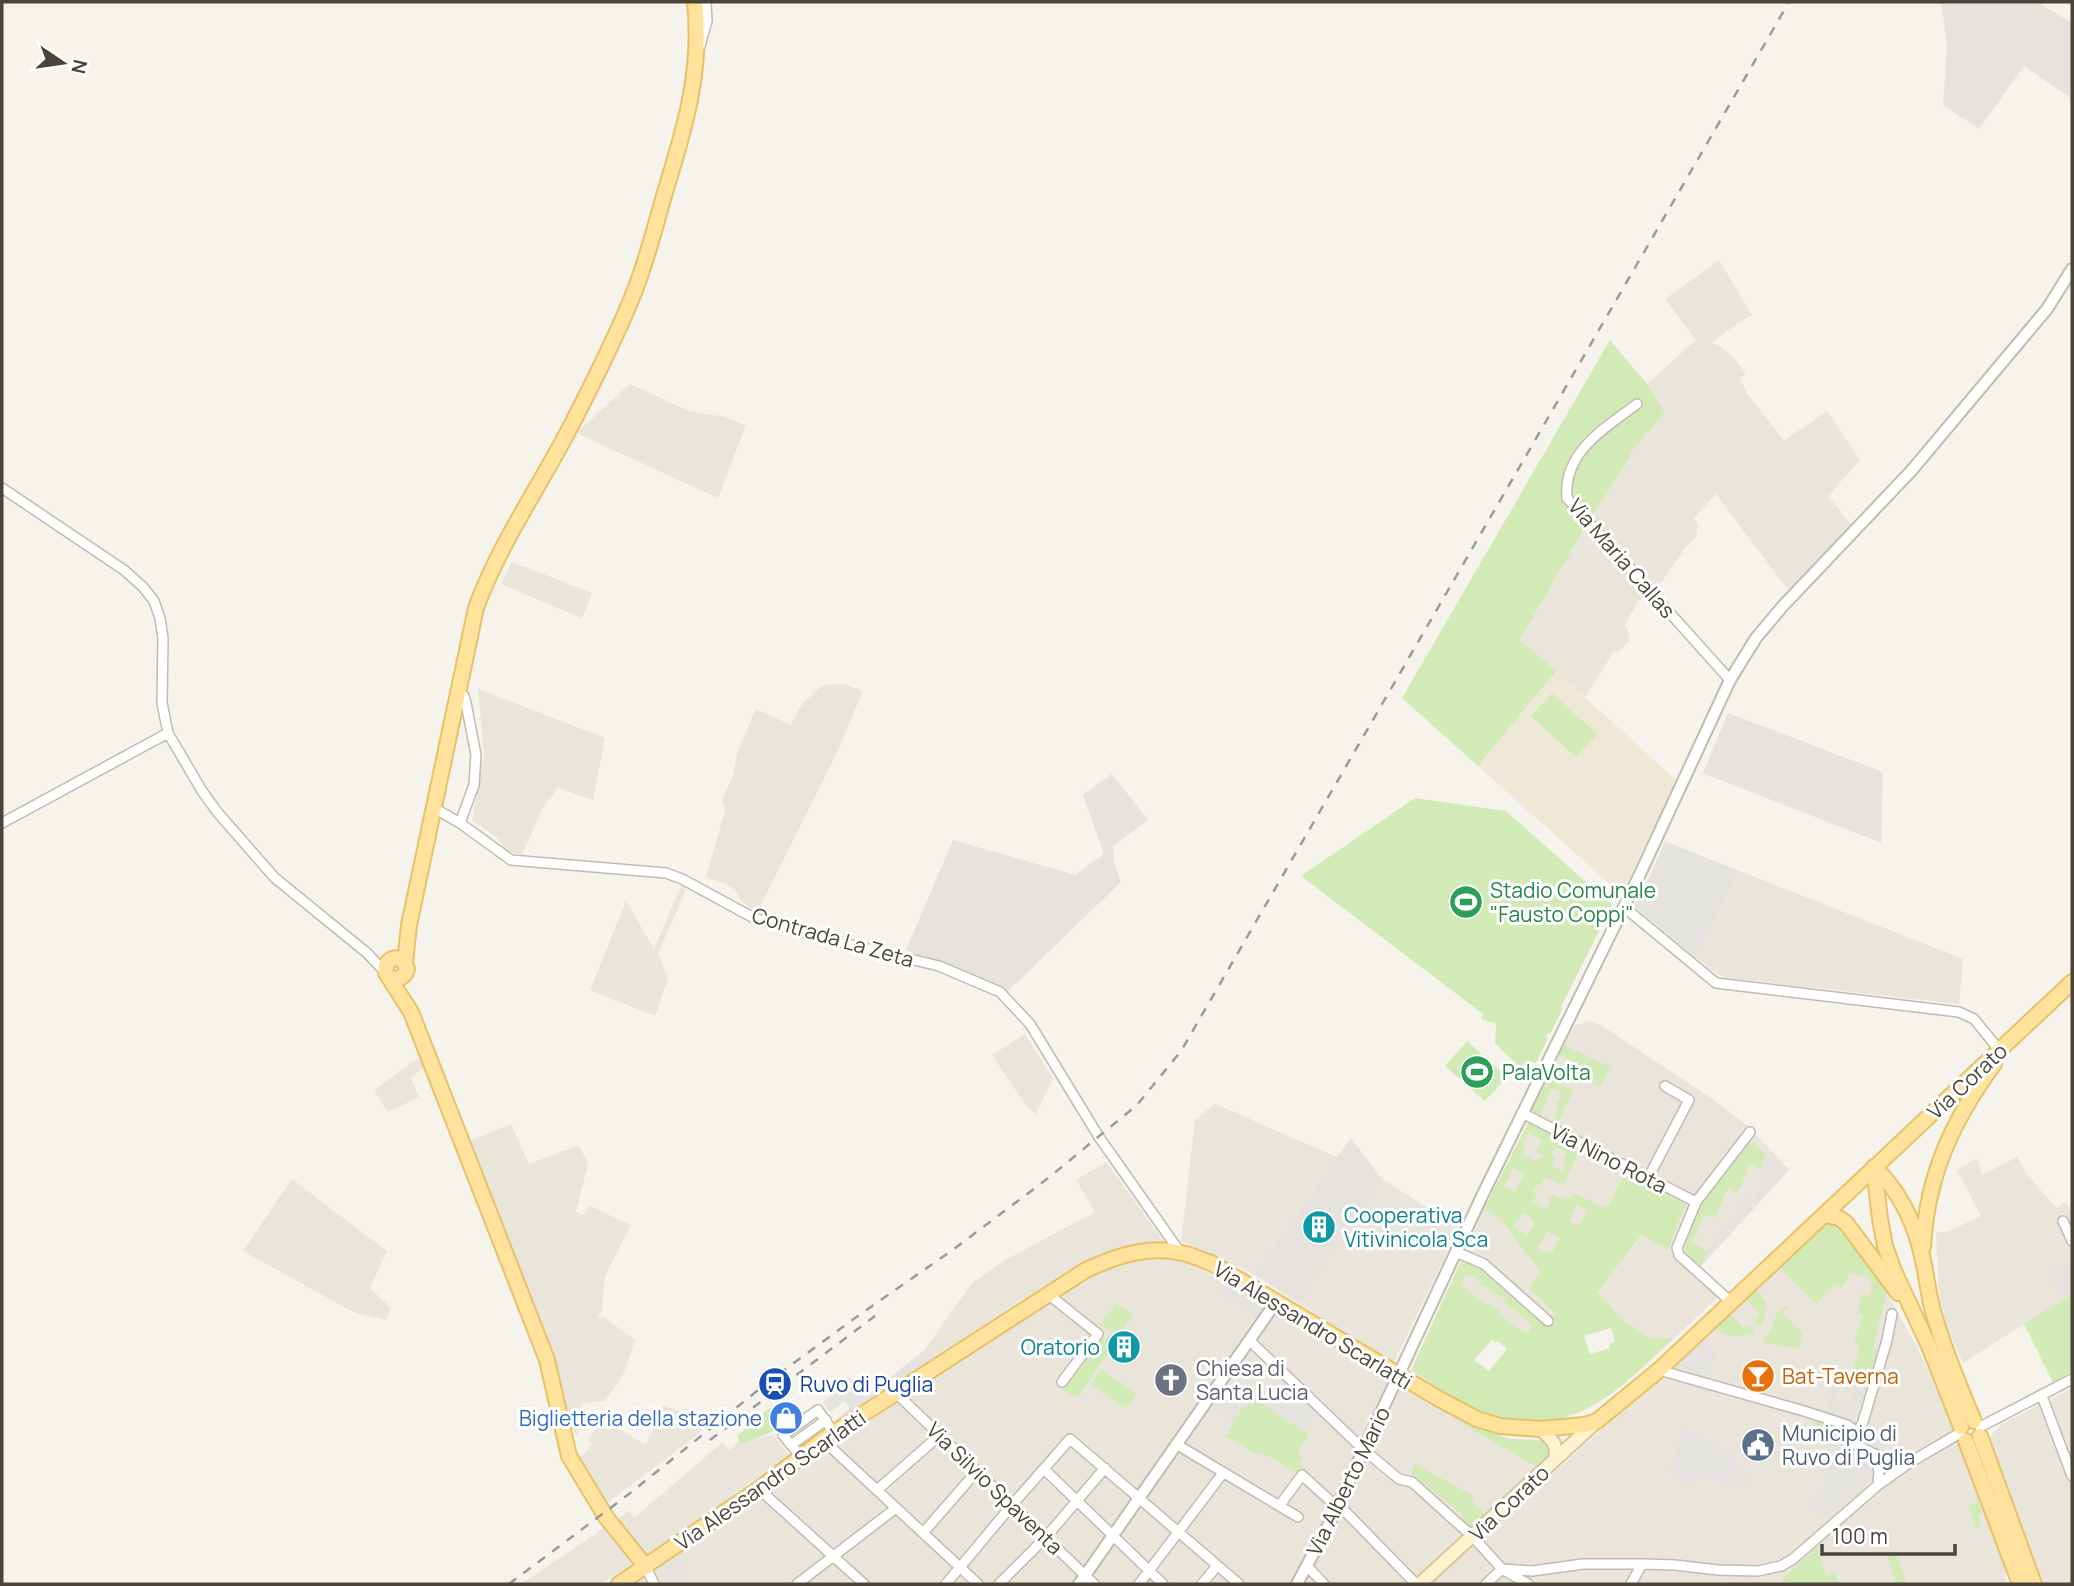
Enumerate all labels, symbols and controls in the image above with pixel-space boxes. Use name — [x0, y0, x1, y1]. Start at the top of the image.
north arrow — [28, 28, 98, 98]
text: N — [65, 57, 94, 76]
street label: Via Maria Callas — [1562, 492, 1682, 624]
place label: Stadio Comunale "Fausto Coppi" — [1490, 876, 1656, 928]
sports icon: Stadio Comunale "Fausto Coppi" — [1447, 883, 1485, 921]
street label: Contrada La Zeta — [749, 900, 917, 974]
street label: Via Corato — [1921, 1037, 2013, 1125]
sports icon: PalaVolta — [1458, 1053, 1496, 1091]
place label: PalaVolta — [1502, 1058, 1591, 1086]
street label: Via Nino Rota — [1546, 1117, 1672, 1199]
place label: Cooperativa Vitivinicola Sca — [1344, 1201, 1488, 1253]
building icon: Cooperativa Vitivinicola Sca — [1300, 1208, 1338, 1246]
street label: Via Alessandro Scarlatti — [1209, 1255, 1417, 1395]
building icon: Oratorio — [1105, 1328, 1143, 1366]
place label: Oratorio — [1021, 1333, 1100, 1361]
place label: Chiesa di Santa Lucia — [1196, 1354, 1308, 1406]
bar icon: Bat-Taverna — [1739, 1357, 1777, 1395]
church icon: Chiesa di Santa Lucia — [1152, 1361, 1190, 1399]
place label: Bat-Taverna — [1782, 1362, 1899, 1390]
station icon: Ruvo di Puglia — [756, 1365, 794, 1403]
place label: Ruvo di Puglia — [800, 1370, 933, 1398]
shop icon: Biglietteria della stazione — [767, 1399, 805, 1437]
street label: Via Alberto Mario — [1300, 1402, 1396, 1560]
street label: Via Alessandro Scarlatti — [669, 1403, 871, 1557]
place label: Biglietteria della stazione — [519, 1404, 762, 1432]
street label: Via Silvio Spaventa — [921, 1416, 1069, 1560]
place label: Municipio di Ruvo di Puglia — [1782, 1419, 1915, 1471]
public building icon: Municipio di Ruvo di Puglia — [1739, 1426, 1777, 1464]
street label: Via Corato — [1463, 1459, 1555, 1547]
scale bar — [1822, 1512, 1955, 1556]
text: 100 m — [1832, 1522, 1888, 1550]

